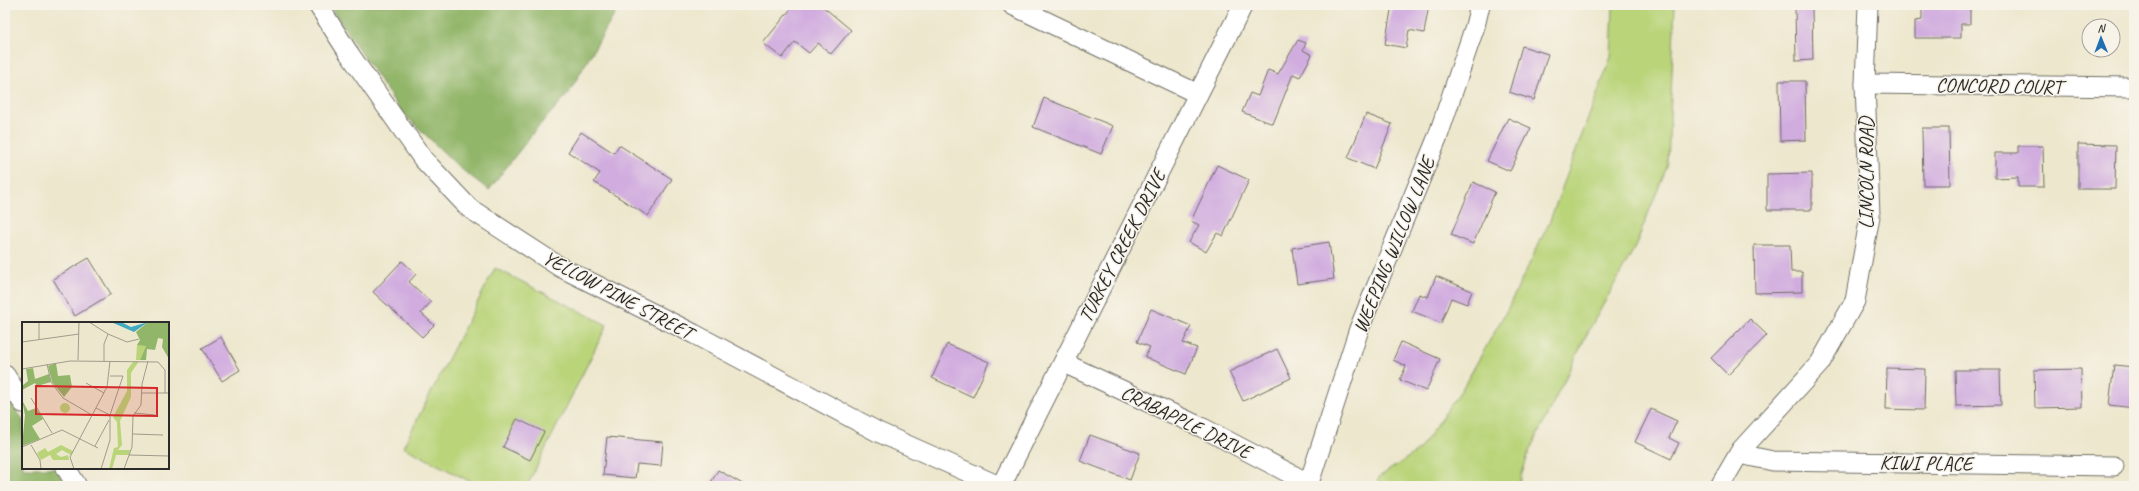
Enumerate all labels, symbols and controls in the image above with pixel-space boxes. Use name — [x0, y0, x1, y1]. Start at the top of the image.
north arrow — [2081, 18, 2121, 58]
text: N — [2097, 21, 2107, 35]
street label: CONCORD COURT — [1936, 72, 2067, 100]
street label: LINCOLN ROAD — [1854, 116, 1879, 229]
street label: WEEPING WILLOW LANE — [1347, 151, 1442, 336]
street label: TURKEY CREEK DRIVE — [1073, 163, 1173, 327]
street label: YELLOW PINE STREET — [539, 245, 701, 347]
inset map — [22, 322, 169, 469]
street label: CRABAPPLE DRIVE — [1117, 380, 1258, 466]
street label: KIWI PLACE — [1879, 450, 1975, 476]

